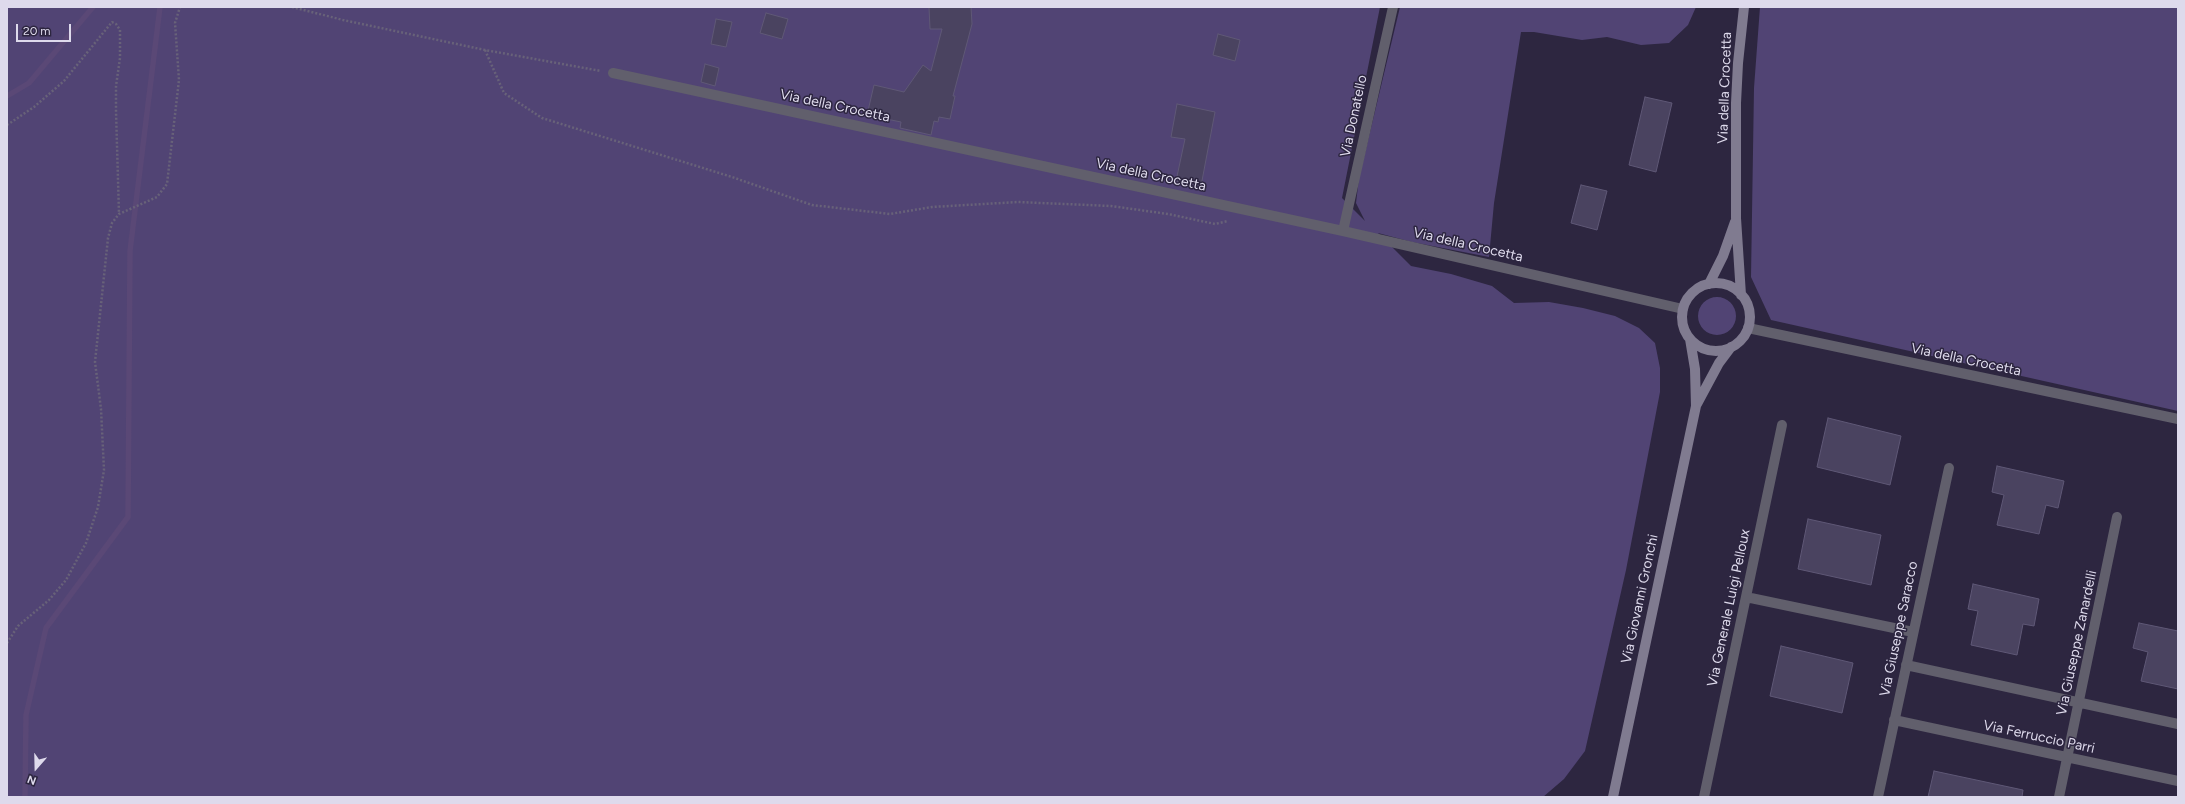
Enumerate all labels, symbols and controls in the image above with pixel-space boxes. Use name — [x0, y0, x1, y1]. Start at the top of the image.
scale bar — [18, 16, 73, 42]
text: 20 m — [23, 24, 51, 38]
street label: Via della Crocetta — [1715, 32, 1735, 144]
street label: Via Donatello — [1337, 73, 1371, 159]
street label: Via della Crocetta — [778, 86, 892, 126]
street label: Via della Crocetta — [1094, 155, 1208, 195]
street label: Via della Crocetta — [1412, 224, 1524, 266]
street label: Via della Crocetta — [1909, 340, 2023, 380]
street label: Via Generale Luigi Pelloux — [1704, 528, 1754, 688]
street label: Via Giovanni Gronchi — [1618, 533, 1662, 665]
street label: Via Giuseppe Saracco — [1876, 560, 1922, 698]
street label: Via Giuseppe Zanardelli — [2053, 569, 2101, 717]
street label: Via Ferruccio Parri — [1982, 717, 2096, 757]
north arrow — [16, 748, 56, 788]
text: N — [26, 772, 38, 787]

